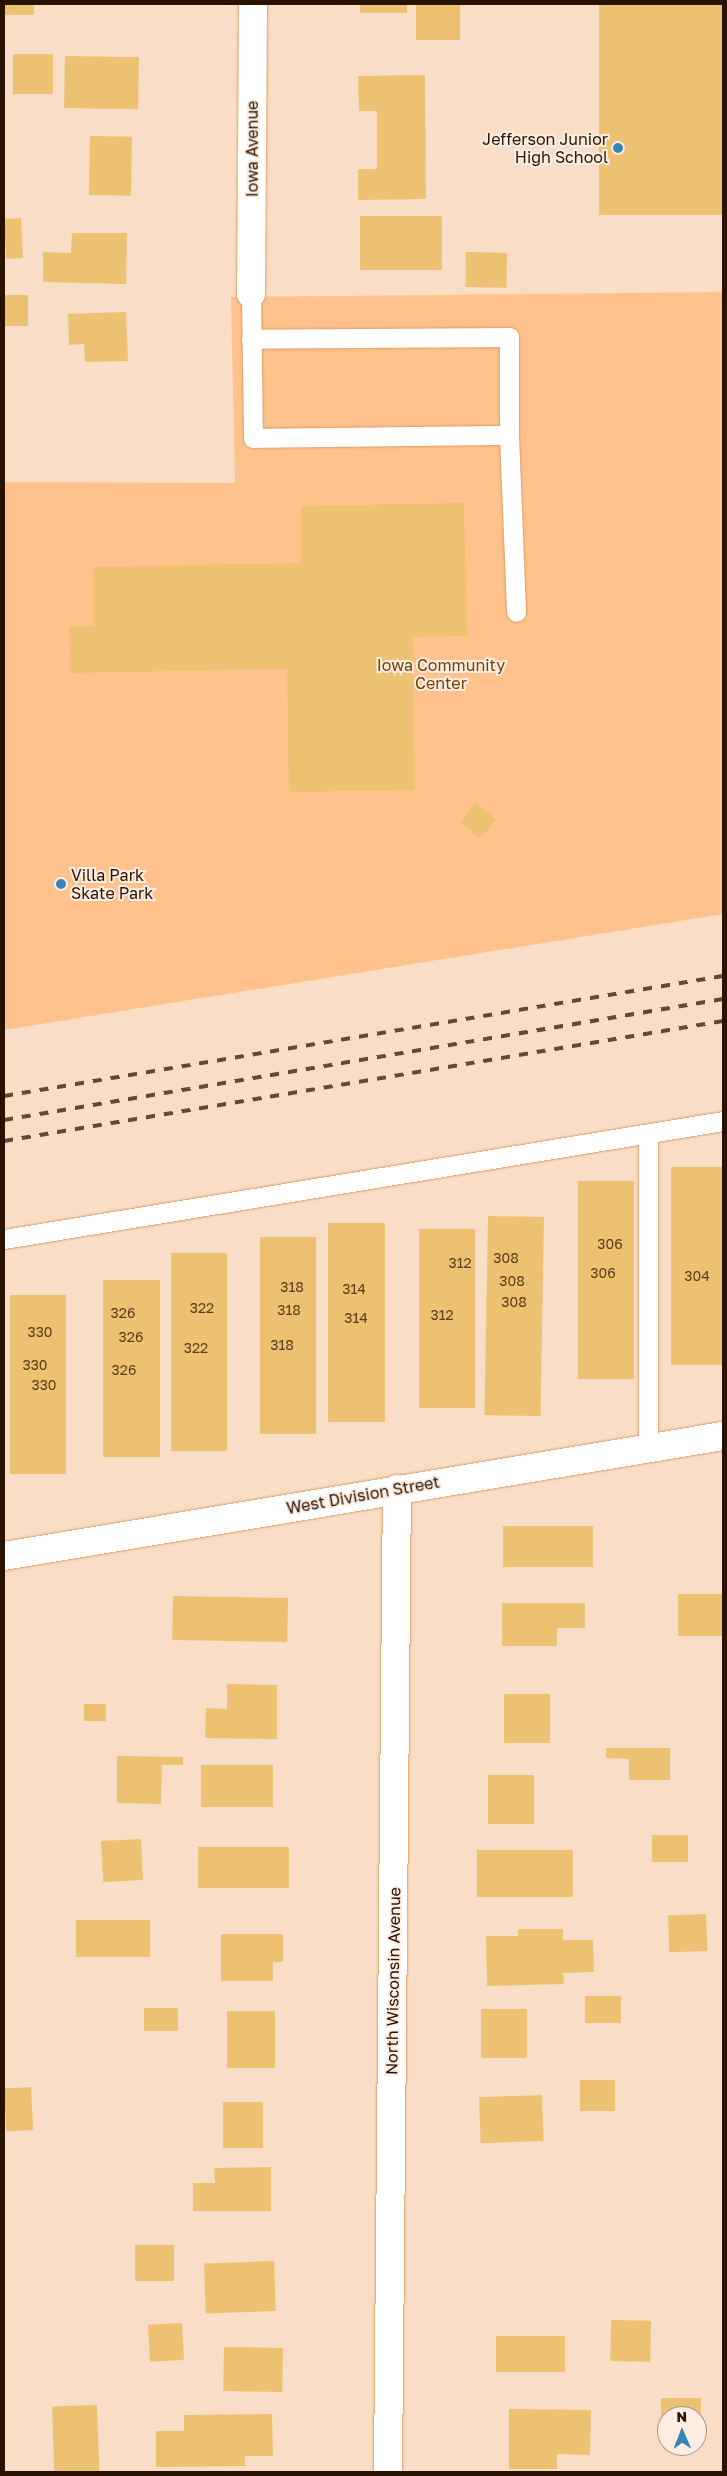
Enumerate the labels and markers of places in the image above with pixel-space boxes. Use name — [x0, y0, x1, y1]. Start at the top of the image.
place label: Jefferson Junior High School — [482, 129, 608, 167]
marker: Jefferson Junior High School — [612, 142, 624, 154]
place label: Villa Park Skate Park — [71, 865, 153, 903]
marker: Villa Park Skate Park — [55, 878, 67, 890]

